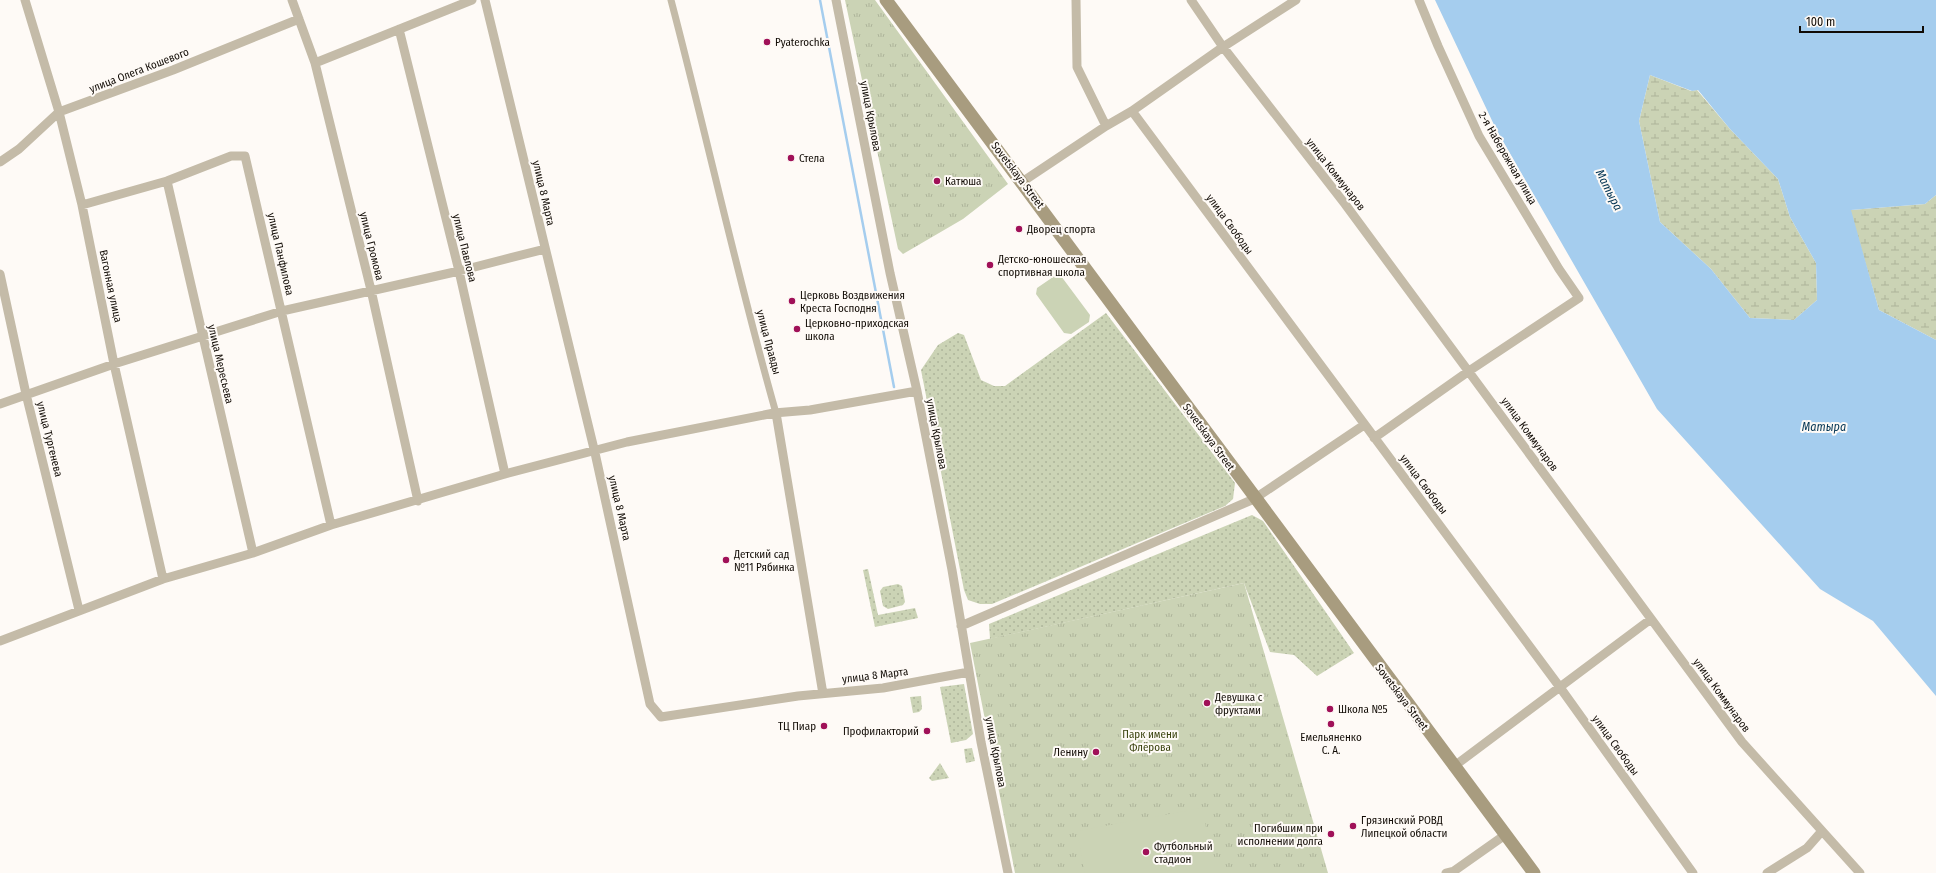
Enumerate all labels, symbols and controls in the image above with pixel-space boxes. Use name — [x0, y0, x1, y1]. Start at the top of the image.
scale bar — [1800, 8, 1923, 34]
text: 100 m — [1806, 15, 1835, 29]
place label: Pyaterochka — [775, 36, 830, 49]
marker: Pyaterochka — [762, 37, 772, 47]
street label: улица Олега Кошевого — [88, 45, 191, 95]
street label: улица Крылова — [857, 80, 884, 152]
street label: 2-я Набережная улица — [1476, 109, 1539, 207]
street label: улица Коммунаров — [1303, 136, 1368, 213]
street label: Sovetskaya Street — [988, 140, 1047, 211]
place label: Стела — [799, 152, 825, 165]
marker: Стела — [786, 153, 796, 163]
street label: улица 8 Марта — [530, 159, 557, 227]
water label: Матыра — [1593, 167, 1625, 213]
place label: Катюша — [945, 175, 982, 188]
marker: Катюша — [932, 176, 942, 186]
street label: улица Свободы — [1203, 192, 1256, 257]
street label: улица Громова — [357, 211, 386, 282]
street label: улица Панфилова — [265, 212, 296, 297]
street label: улица Павлова — [450, 213, 479, 284]
place label: Дворец спорта — [1026, 223, 1095, 236]
marker: Дворец спорта — [1014, 224, 1024, 234]
street label: Вагонная улица — [96, 249, 125, 324]
place label: Детско-юношеская спортивная школа — [997, 253, 1086, 279]
marker: Детско-юношеская спортивная школа — [985, 260, 995, 270]
place label: Церковь Воздвижения Креста Господня — [800, 289, 905, 315]
marker: Церковь Воздвижения Креста Господня — [787, 296, 797, 306]
street label: улица Правды — [754, 308, 783, 376]
place label: Церковно-приходская школа — [805, 317, 909, 343]
street label: улица Мересьева — [205, 323, 236, 405]
marker: Церковно-приходская школа — [792, 324, 802, 334]
street label: улица Коммунаров — [1498, 395, 1561, 474]
street label: улица Крылова — [923, 398, 950, 470]
street label: улица Тургенева — [34, 400, 65, 478]
street label: Sovetskaya Street — [1180, 401, 1238, 474]
water label: Матыра — [1802, 420, 1846, 434]
street label: улица Свободы — [1397, 452, 1450, 517]
street label: улица 8 Марта — [606, 474, 633, 542]
place label: Детский сад №11 Рябинка — [733, 548, 795, 574]
marker: Детский сад №11 Рябинка — [721, 555, 731, 565]
street label: улица Коммунаров — [1690, 656, 1753, 735]
street label: Sovetskaya Street — [1372, 662, 1431, 733]
street label: улица 8 Марта — [841, 665, 909, 686]
place label: Девушка с фруктами — [1214, 691, 1263, 717]
marker: Девушка с фруктами — [1202, 698, 1212, 708]
place label: Школа №5 — [1338, 703, 1388, 716]
marker: Школа №5 — [1325, 704, 1335, 714]
street label: улица Свободы — [1589, 713, 1642, 778]
street label: улица Крылова — [982, 716, 1009, 788]
marker: Емельяненко С. А. — [1326, 719, 1336, 729]
place label: ТЦ Пиар — [778, 720, 816, 733]
marker: ТЦ Пиар — [819, 721, 829, 731]
place label: Профилакторий — [843, 725, 919, 738]
marker: Профилакторий — [922, 726, 932, 736]
park label: Парк имени Флёрова — [1122, 728, 1178, 754]
place label: Емельяненко С. А. — [1300, 731, 1362, 757]
place label: Ленину — [1054, 746, 1088, 759]
marker: Ленину — [1091, 747, 1101, 757]
place label: Грязинский РОВД Липецкой области — [1361, 814, 1447, 840]
marker: Грязинский РОВД Липецкой области — [1348, 821, 1358, 831]
place label: Погибшим при исполнении долга — [1238, 822, 1323, 848]
marker: Погибшим при исполнении долга — [1326, 829, 1336, 839]
place label: Футбольный стадион — [1154, 840, 1213, 866]
marker: Футбольный стадион — [1141, 847, 1151, 857]

